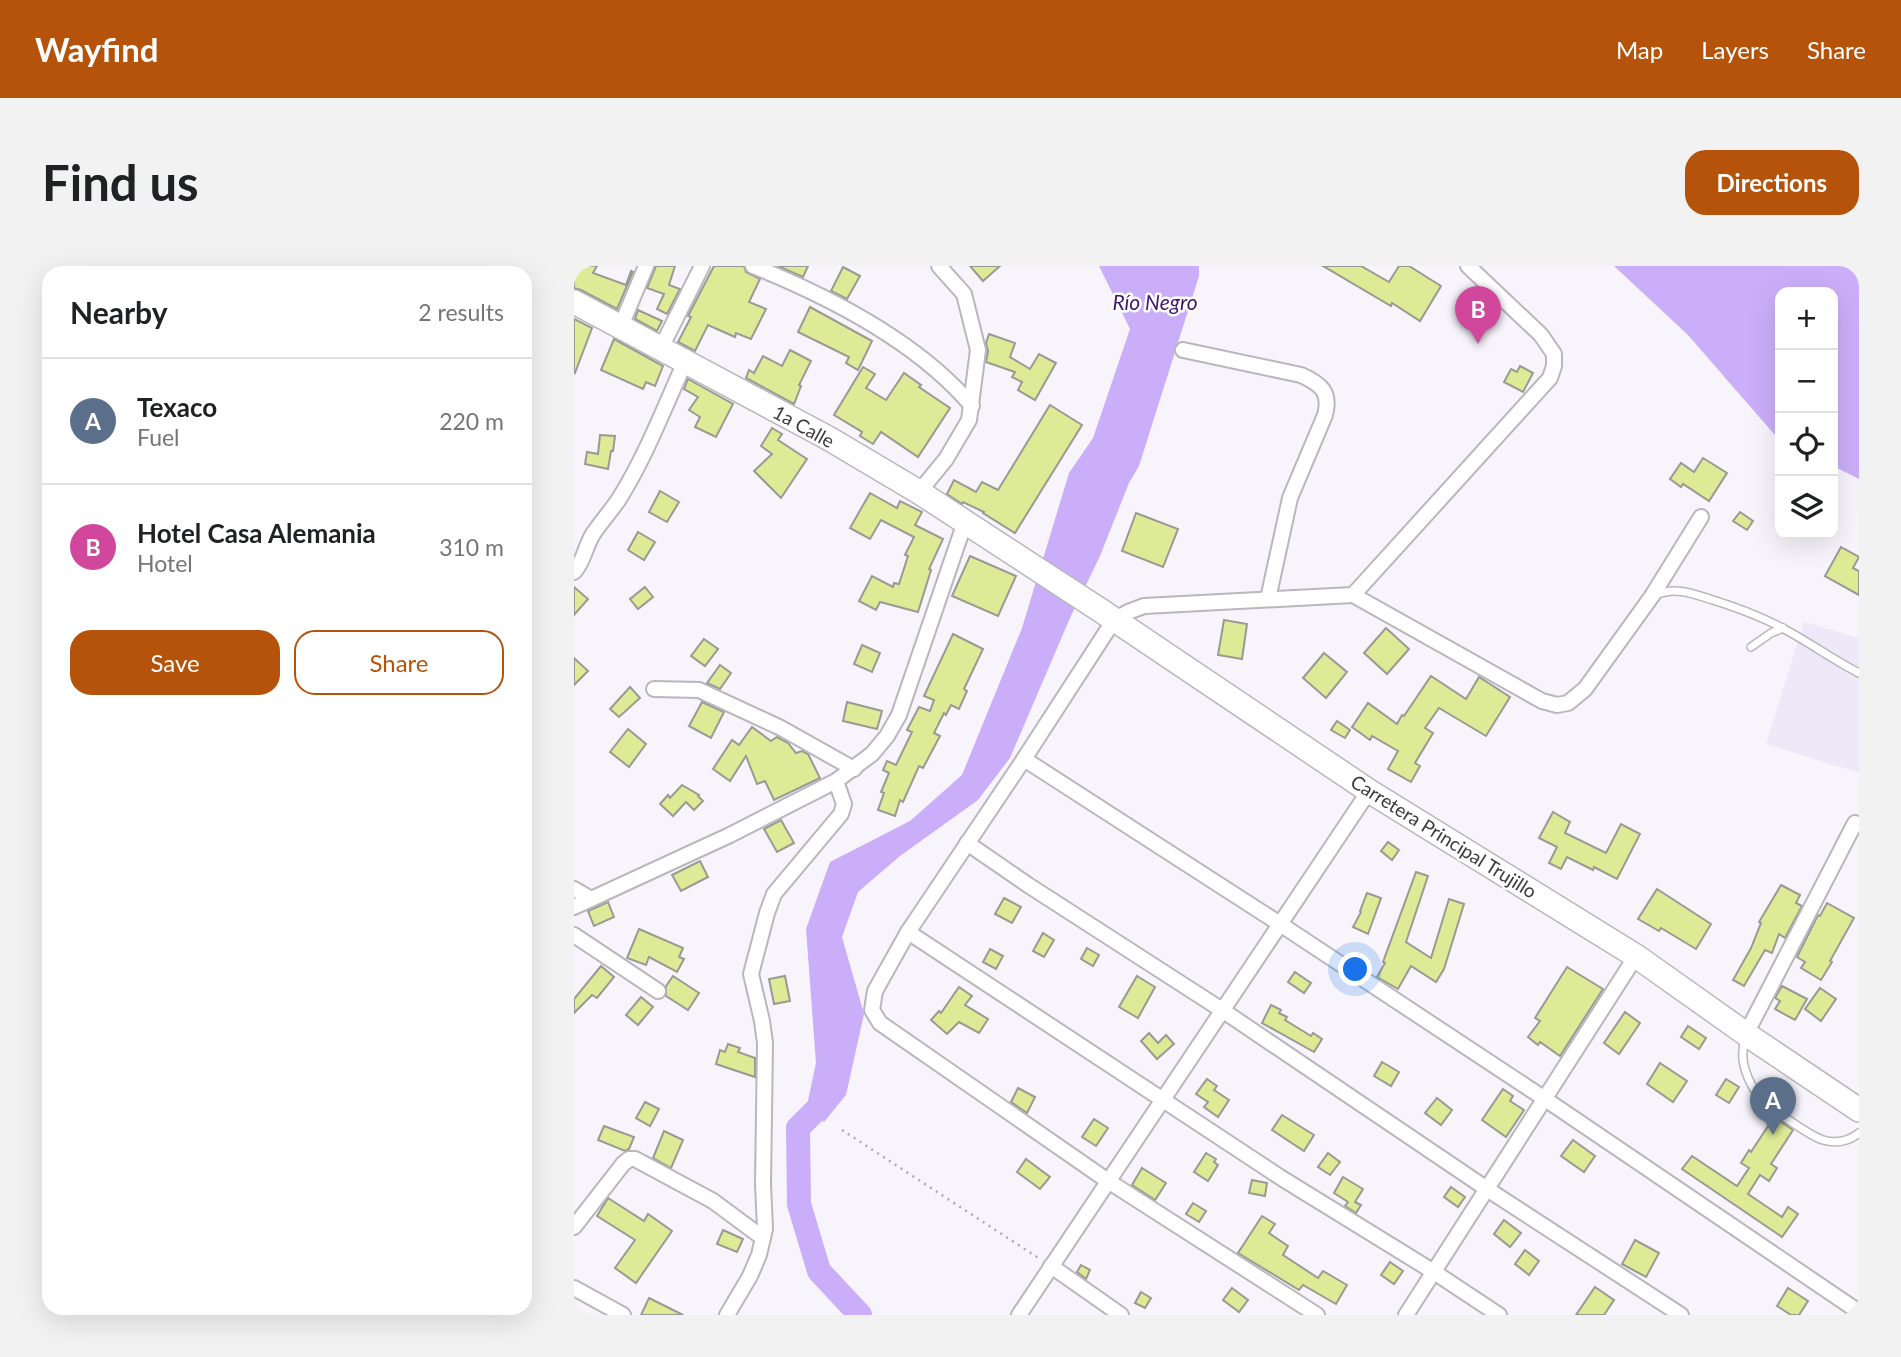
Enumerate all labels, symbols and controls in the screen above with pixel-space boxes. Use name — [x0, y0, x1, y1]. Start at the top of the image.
text: Wayfind — [35, 29, 159, 69]
text: Map — [1616, 35, 1663, 64]
text: Layers — [1701, 35, 1769, 64]
text: Share — [1807, 35, 1866, 64]
button: Directions — [1685, 150, 1859, 215]
text: Find us — [42, 153, 199, 211]
pin: B — [1455, 286, 1501, 344]
map controls — [1775, 287, 1838, 539]
button: + — [1775, 287, 1838, 350]
water label: Río Negro — [1112, 289, 1198, 314]
text: Nearby — [70, 294, 168, 330]
text: 2 results — [418, 298, 504, 326]
button: − — [1775, 350, 1838, 413]
text: Texaco — [137, 391, 217, 423]
street label: 1a Calle — [769, 400, 839, 452]
text: A — [85, 407, 101, 435]
text: 220 m — [439, 407, 504, 435]
button: locate — [1775, 413, 1838, 476]
text: Fuel — [137, 423, 180, 451]
button: layers — [1775, 476, 1838, 539]
text: Hotel Casa Alemania — [137, 517, 376, 549]
text: B — [85, 533, 101, 561]
text: 310 m — [439, 533, 504, 561]
text: Hotel — [137, 549, 193, 577]
button: Save — [70, 630, 280, 695]
button: Share — [294, 630, 504, 695]
street label: Carretera Principal Trujillo — [1347, 769, 1541, 903]
your location — [1338, 952, 1372, 986]
pin: A — [1750, 1077, 1796, 1135]

